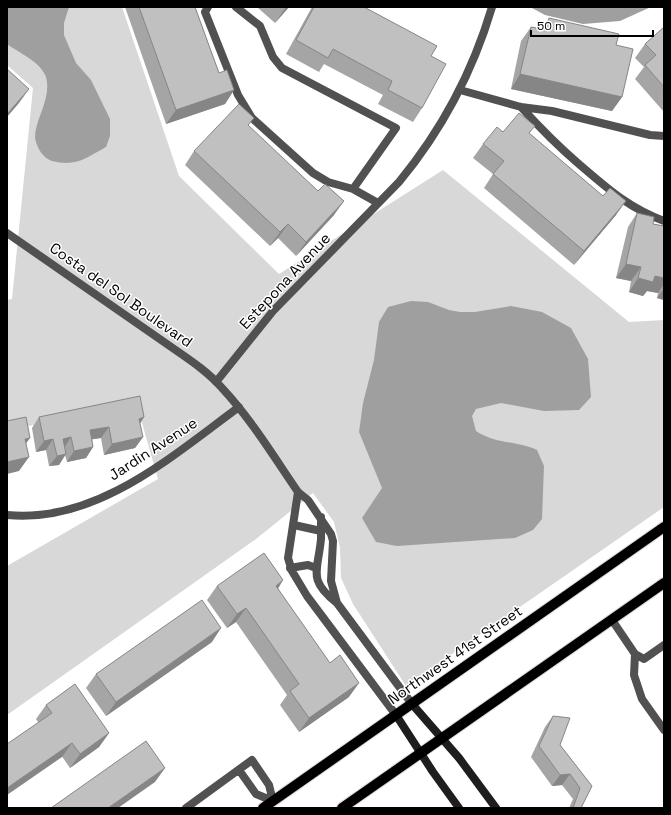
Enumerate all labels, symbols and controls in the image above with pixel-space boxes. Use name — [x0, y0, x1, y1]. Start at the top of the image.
scale bar — [531, 12, 653, 38]
text: 50 m — [537, 18, 565, 34]
street label: Estepona Avenue — [235, 228, 334, 333]
street label: Costa del Sol Boulevard — [46, 238, 196, 351]
street label: Jardin Avenue — [105, 413, 201, 484]
street label: Northwest 41st Street — [384, 601, 526, 708]

